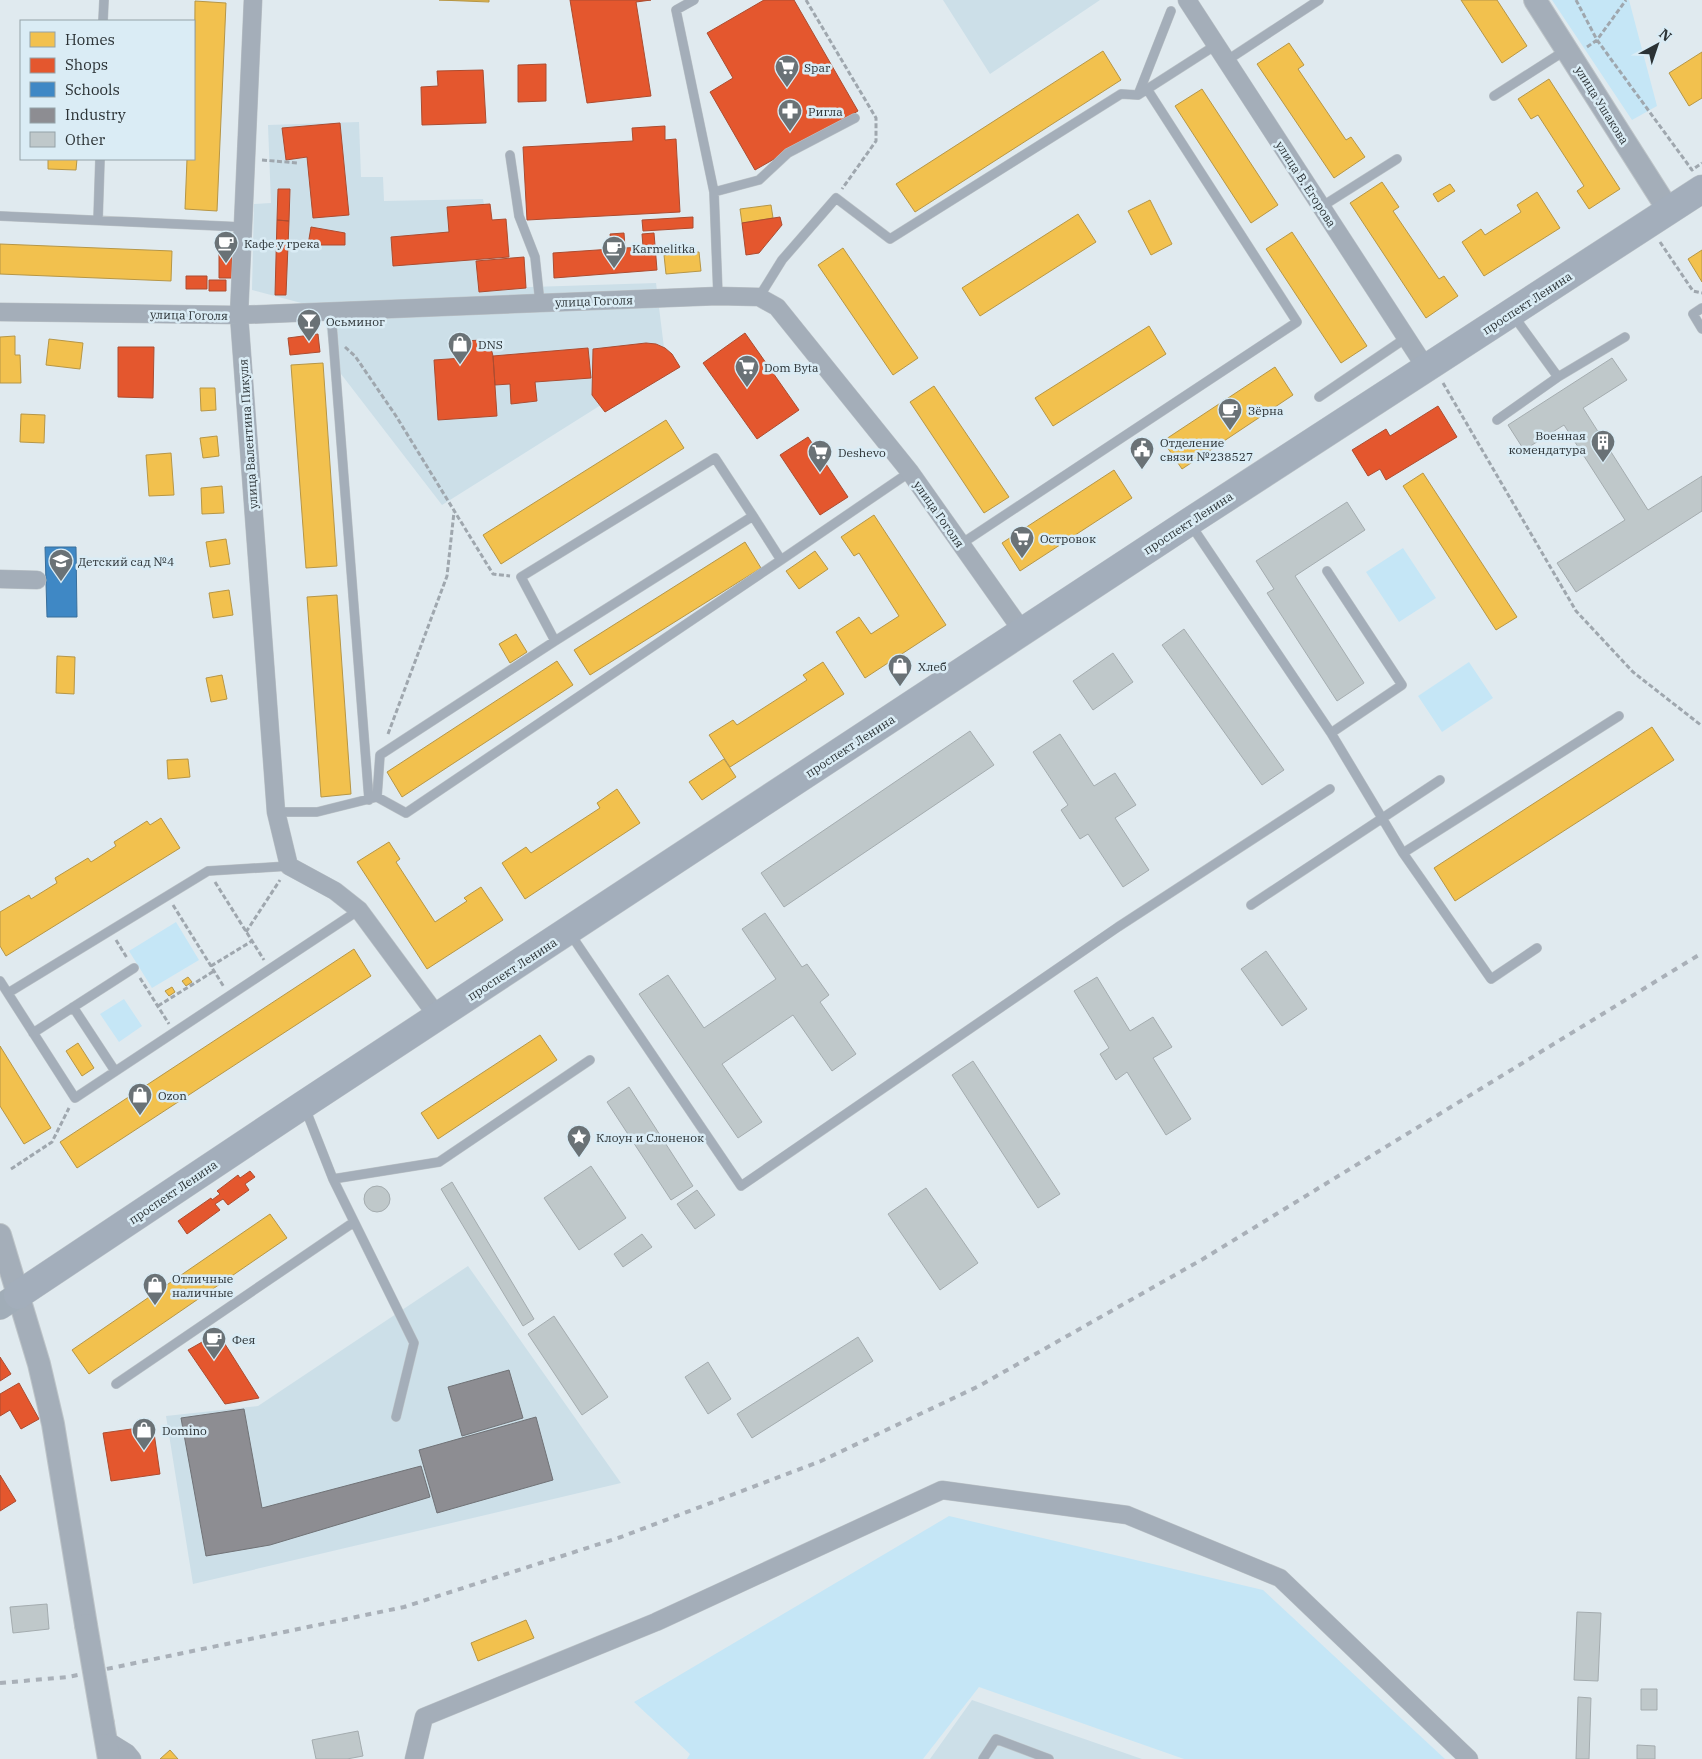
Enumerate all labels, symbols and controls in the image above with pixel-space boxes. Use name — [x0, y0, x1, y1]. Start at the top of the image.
legend — [20, 20, 195, 160]
north arrow — [1632, 20, 1682, 70]
text: N — [1655, 25, 1675, 45]
text: Homes — [65, 30, 115, 49]
supermarket icon: Spar — [774, 54, 800, 88]
text: Shops — [65, 55, 108, 74]
place label: Spar — [804, 60, 831, 75]
street label: улица Ушакова — [1572, 63, 1632, 147]
text: Schools — [65, 80, 120, 99]
pharmacy icon: Ригла — [777, 98, 803, 132]
place label: Ригла — [808, 104, 843, 119]
text: Industry — [65, 105, 126, 124]
text: Other — [65, 130, 105, 149]
street label: улица В. Егорова — [1273, 138, 1340, 230]
cafe icon: Кафе у грека — [213, 230, 239, 264]
cafe icon: Karmelitka — [601, 235, 627, 269]
place label: Кафе у грека — [244, 236, 320, 251]
place label: Karmelitka — [632, 241, 696, 256]
street label: проспект Ленина — [1479, 268, 1575, 338]
street label: улица Гоголя — [555, 292, 633, 310]
street label: улица Гоголя — [150, 307, 228, 323]
bar icon: Осьминог — [296, 308, 322, 342]
place label: Осьминог — [326, 314, 385, 329]
shop icon: DNS — [447, 331, 473, 365]
place label: DNS — [478, 337, 503, 352]
supermarket icon: Dom Byta — [734, 354, 760, 388]
street label: улица Валентина Пикуля — [235, 358, 261, 510]
place label: Dom Byta — [764, 360, 819, 375]
cafe icon: Зёрна — [1217, 397, 1243, 431]
place label: Зёрна — [1248, 403, 1284, 418]
place label: Военная комендатура — [1509, 428, 1586, 457]
building icon: Военная комендатура — [1590, 429, 1616, 463]
place label: Отделение связи №238527 — [1160, 435, 1253, 464]
public building icon: Отделение связи №238527 — [1129, 436, 1155, 470]
supermarket icon: Deshevo — [807, 439, 833, 473]
place label: Deshevo — [838, 445, 886, 460]
street label: улица Гоголя — [910, 478, 968, 550]
street label: проспект Ленина — [1140, 488, 1236, 558]
supermarket icon: Островок — [1009, 525, 1035, 559]
place label: Островок — [1040, 531, 1096, 546]
school or university icon: Детский сад №4 — [48, 548, 74, 582]
place label: Детский сад №4 — [78, 554, 174, 569]
shop icon: Хлеб — [887, 653, 913, 687]
place label: Хлеб — [918, 659, 947, 674]
street label: проспект Ленина — [802, 711, 898, 781]
street label: проспект Ленина — [464, 934, 560, 1004]
shop icon: Ozon — [127, 1082, 153, 1116]
place label: Ozon — [158, 1088, 187, 1103]
place icon: Клоун и Слоненок — [566, 1124, 592, 1158]
place label: Клоун и Слоненок — [596, 1130, 704, 1145]
street label: проспект Ленина — [126, 1157, 221, 1227]
place label: Отличные наличные — [172, 1271, 233, 1300]
shop icon: Отличные наличные — [142, 1272, 168, 1306]
cafe icon: Фея — [201, 1326, 227, 1360]
place label: Фея — [232, 1332, 256, 1347]
shop icon: Domino — [131, 1417, 157, 1451]
place label: Domino — [162, 1423, 207, 1438]

